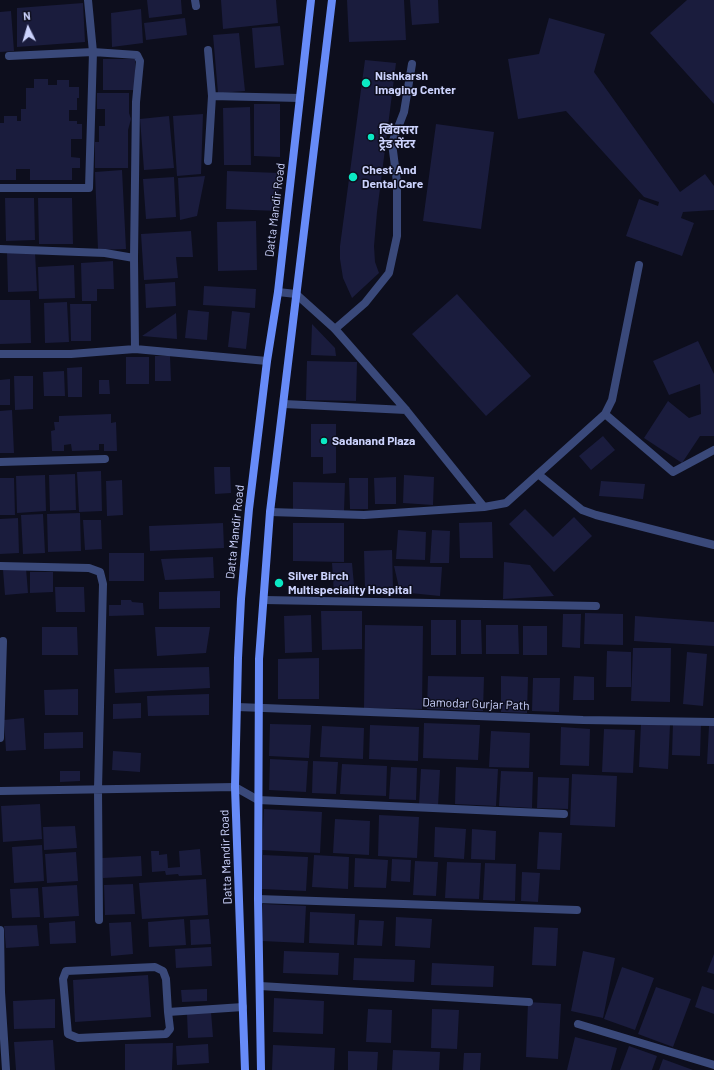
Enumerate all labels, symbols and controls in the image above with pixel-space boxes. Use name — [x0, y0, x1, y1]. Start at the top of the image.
north arrow — [8, 8, 48, 48]
text: N — [23, 9, 31, 22]
place label: Nishkarsh Imaging Center — [375, 69, 456, 97]
marker: Nishkarsh Imaging Center — [360, 77, 372, 89]
place label: खिंवसरा ट्रेड सेंटर — [379, 123, 418, 151]
marker: खिंवसरा ट्रेड सेंटर — [366, 132, 376, 142]
street label: Datta Mandir Road — [262, 162, 288, 258]
place label: Chest And Dental Care — [362, 163, 423, 191]
marker: Chest And Dental Care — [347, 171, 359, 183]
place label: Sadanand Plaza — [332, 434, 415, 448]
marker: Sadanand Plaza — [319, 436, 329, 446]
street label: Datta Mandir Road — [223, 484, 247, 580]
place label: Silver Birch Multispeciality Hospital — [288, 569, 412, 597]
marker: Silver Birch Multispeciality Hospital — [273, 577, 285, 589]
street label: Damodar Gurjar Path — [422, 695, 530, 713]
street label: Datta Mandir Road — [217, 809, 235, 905]

